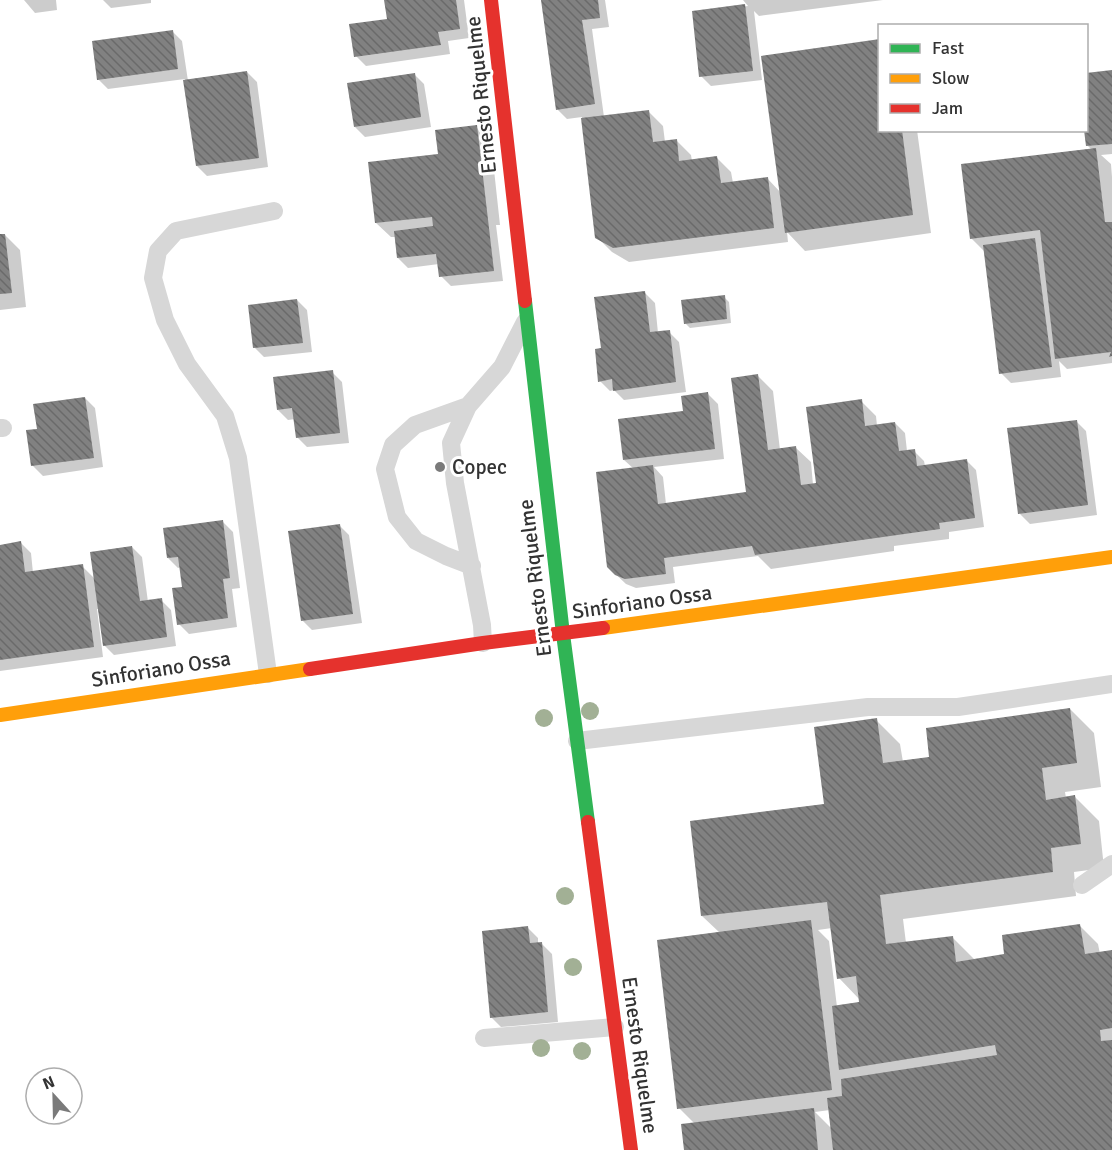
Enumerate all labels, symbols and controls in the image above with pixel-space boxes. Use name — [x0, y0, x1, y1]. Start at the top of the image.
street label: Ernesto Riquelme — [460, 15, 502, 175]
legend — [878, 24, 1088, 132]
text: Fast — [932, 37, 964, 59]
text: Slow — [932, 67, 969, 89]
text: Jam — [932, 97, 963, 119]
place label: Copec — [452, 454, 507, 480]
marker: Copec — [433, 460, 447, 474]
street label: Ernesto Riquelme — [512, 498, 558, 658]
street label: Sinforiano Ossa — [570, 579, 714, 625]
street label: Sinforiano Ossa — [89, 645, 233, 693]
street label: Ernesto Riquelme — [616, 975, 664, 1135]
north arrow — [24, 1066, 84, 1126]
text: N — [40, 1072, 58, 1094]

